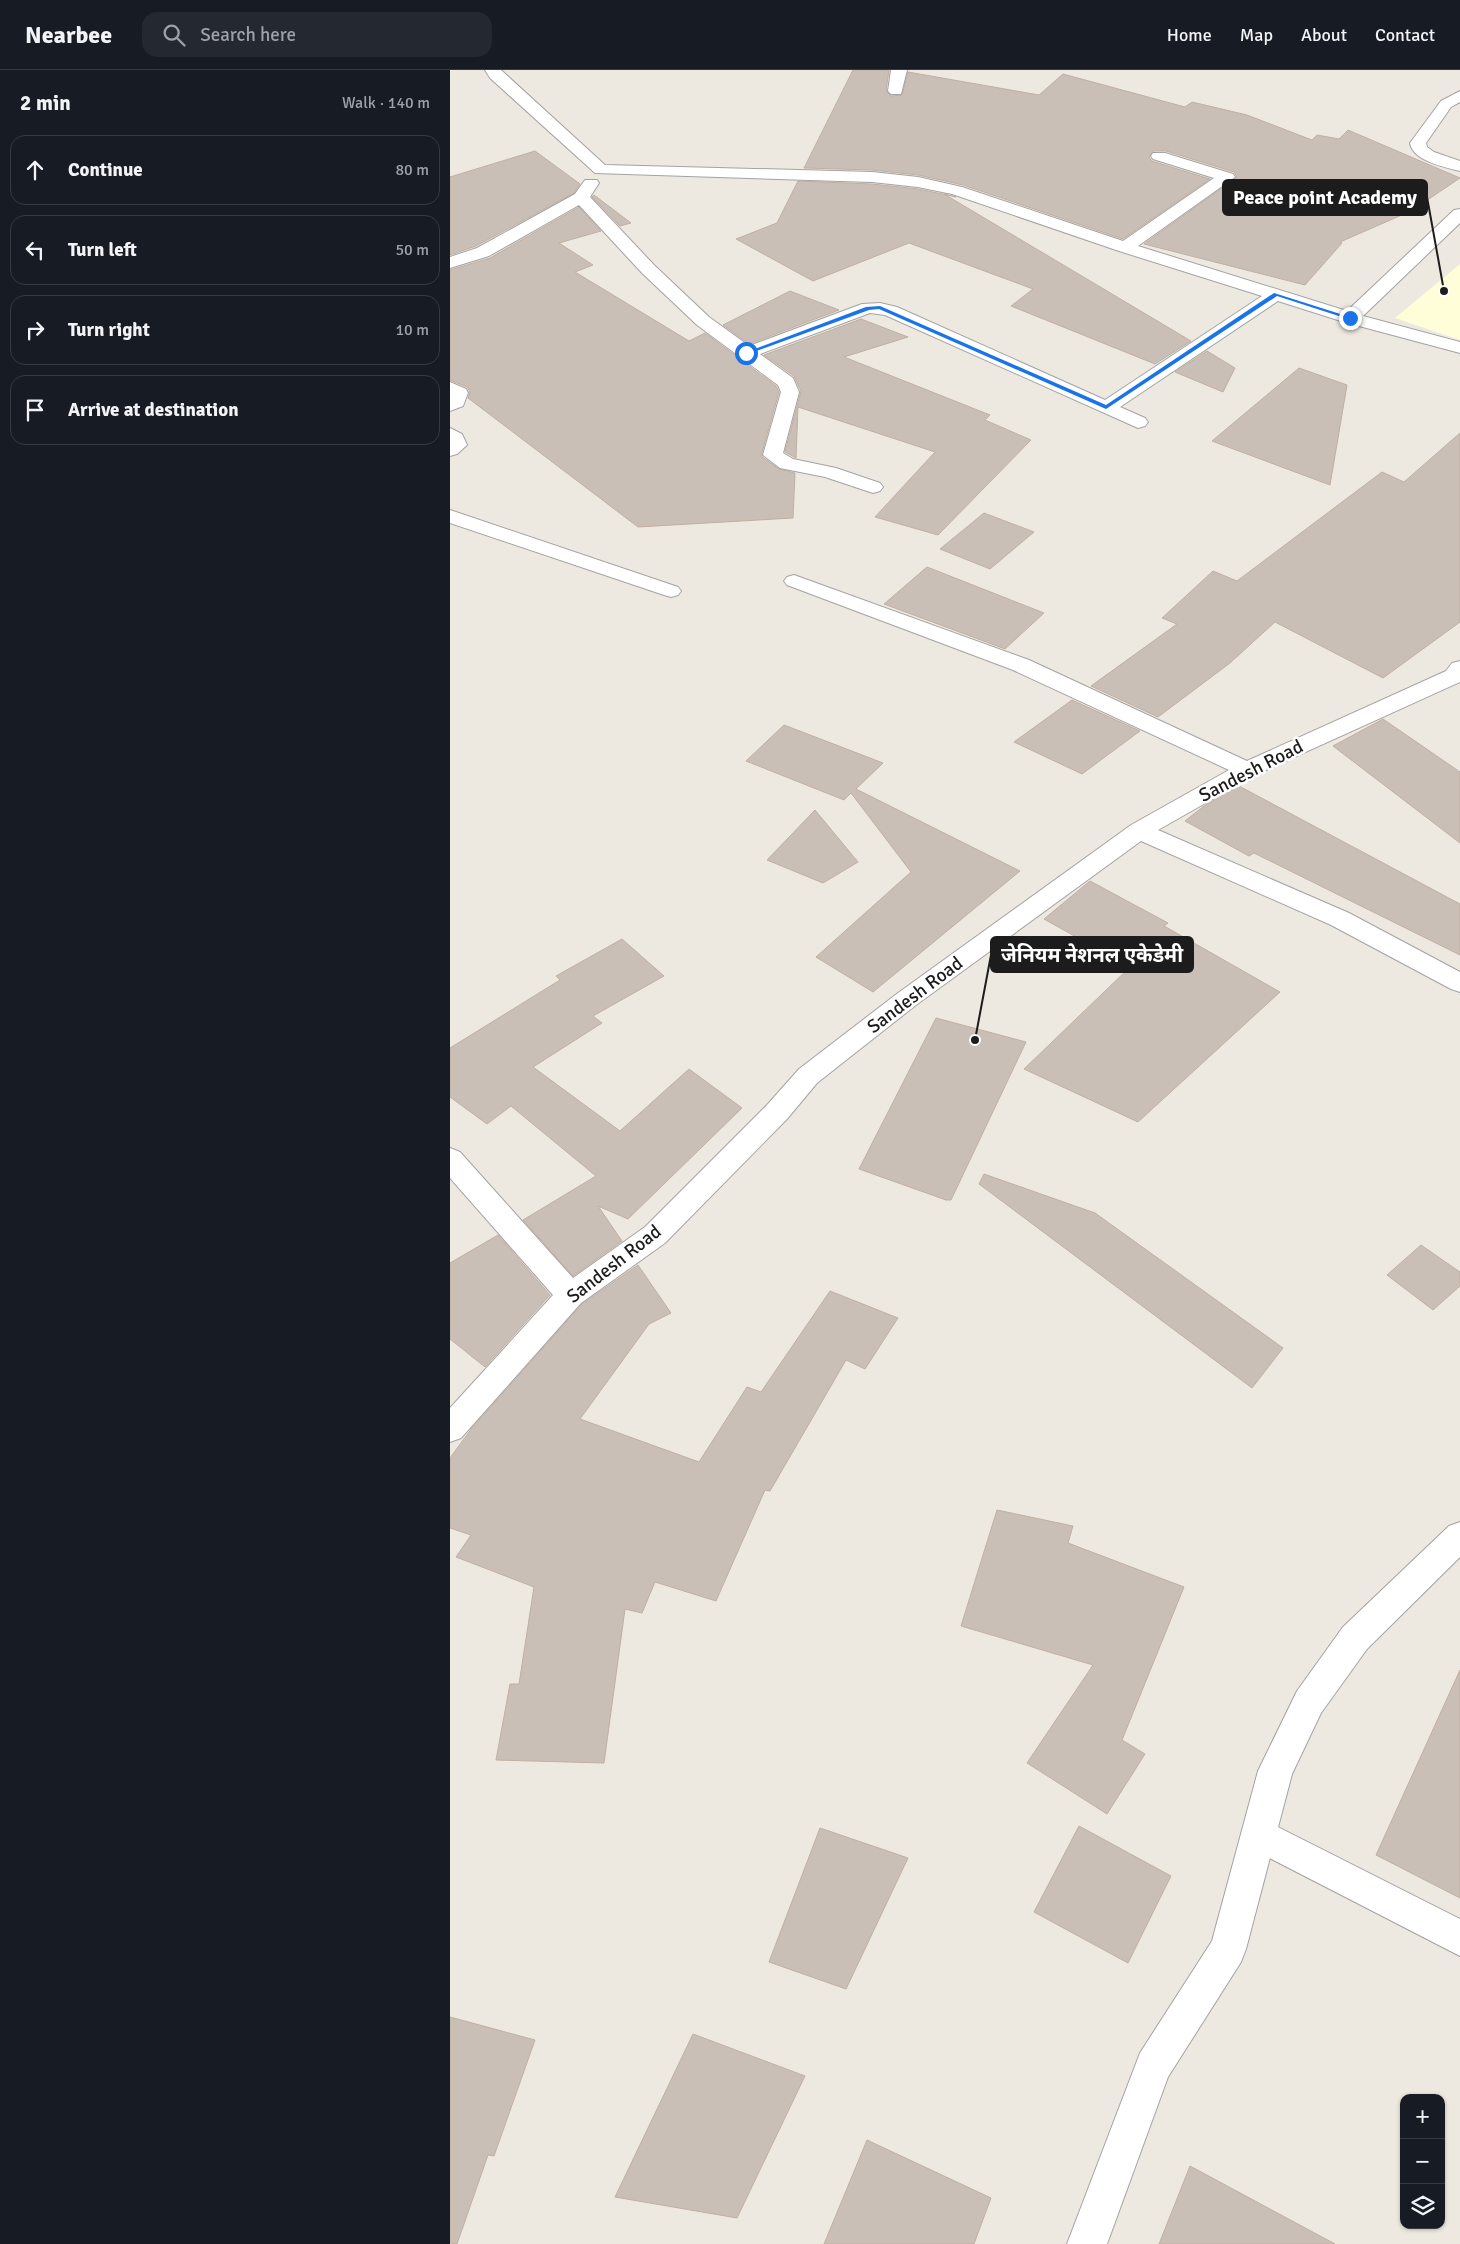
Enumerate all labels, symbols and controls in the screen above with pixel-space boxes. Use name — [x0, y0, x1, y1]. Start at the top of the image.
search box — [142, 12, 492, 57]
text: Nearbee — [25, 20, 112, 50]
icon: search — [160, 21, 188, 49]
text: Search here — [200, 23, 296, 47]
text: Home — [1167, 24, 1212, 46]
text: Map — [1240, 24, 1273, 46]
text: About — [1301, 24, 1347, 46]
text: Contact — [1375, 24, 1435, 46]
text: 2 min — [20, 90, 71, 116]
text: Walk · 140 m — [342, 93, 430, 113]
icon: ahead — [21, 156, 49, 184]
text: Continue — [68, 158, 143, 182]
text: 80 m — [395, 160, 429, 180]
callout: Peace point Academy — [1223, 180, 1427, 215]
text: Peace point Academy — [1233, 185, 1417, 210]
icon: left — [21, 236, 49, 264]
text: Turn left — [68, 238, 137, 262]
text: 50 m — [395, 240, 429, 260]
route end — [1339, 307, 1362, 330]
icon: right — [21, 316, 49, 344]
text: Turn right — [68, 318, 150, 342]
text: 10 m — [395, 320, 429, 340]
route start — [735, 342, 758, 365]
icon: arrive — [21, 396, 49, 424]
text: Arrive at destination — [68, 398, 239, 422]
street label: Sandesh Road — [1195, 735, 1307, 807]
callout: जेनियम नेशनल एकेडेमी — [991, 937, 1193, 972]
text: जेनियम नेशनल एकेडेमी — [1001, 943, 1184, 968]
street label: Sandesh Road — [862, 951, 968, 1039]
street label: Sandesh Road — [562, 1220, 666, 1308]
map controls — [1400, 2094, 1445, 2229]
button: + — [1400, 2094, 1445, 2139]
button: − — [1400, 2139, 1445, 2184]
button: layers — [1400, 2184, 1445, 2229]

